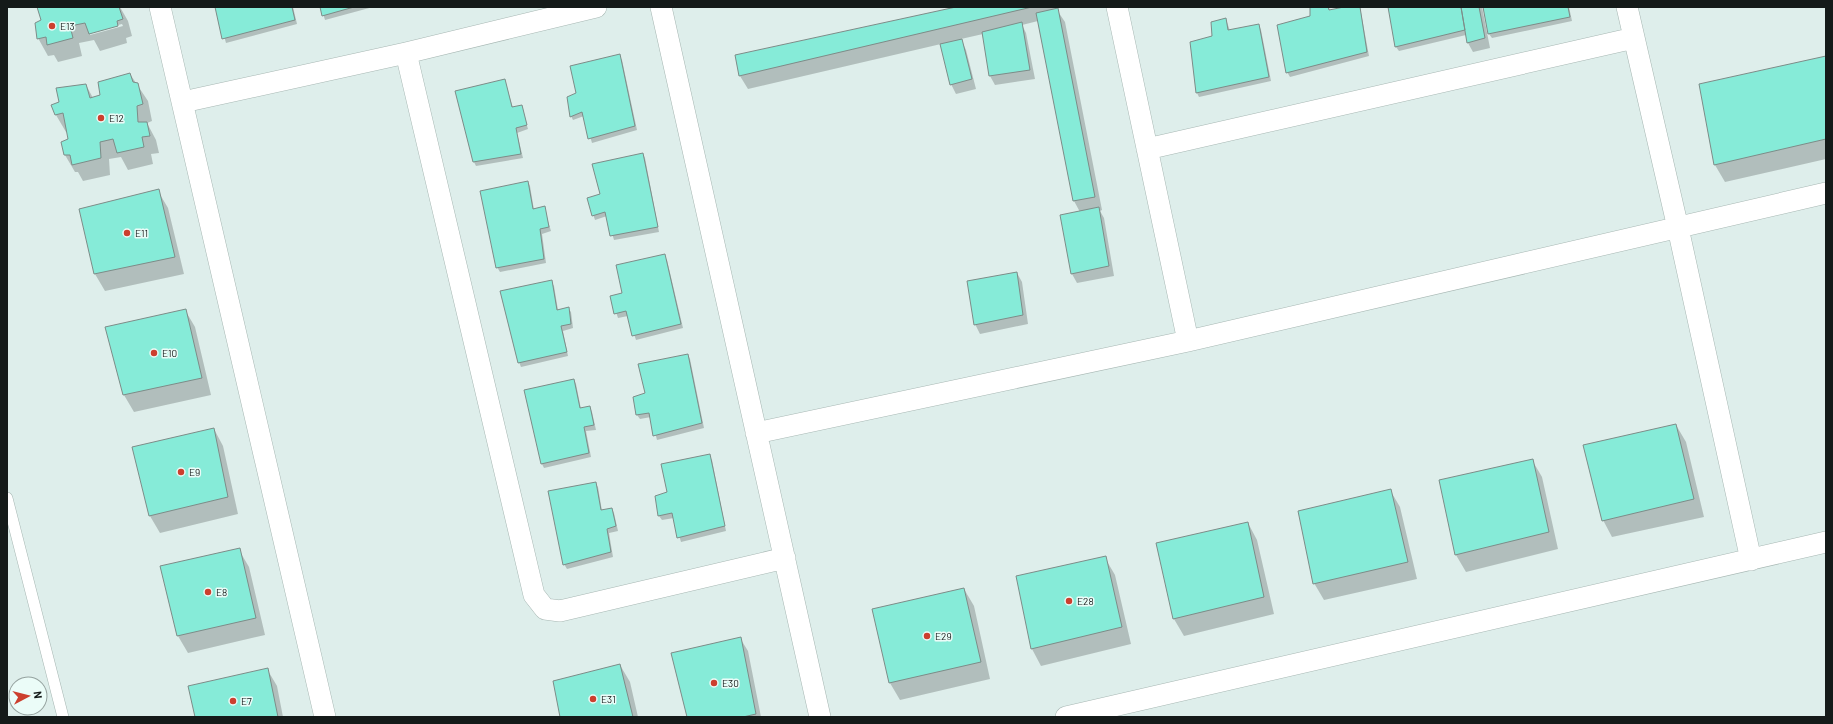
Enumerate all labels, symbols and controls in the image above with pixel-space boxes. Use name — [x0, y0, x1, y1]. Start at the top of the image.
place label: E13 — [60, 20, 75, 32]
marker: E13 — [47, 21, 57, 31]
place label: E12 — [109, 112, 124, 124]
marker: E12 — [96, 113, 106, 123]
place label: E11 — [135, 227, 148, 239]
marker: E11 — [122, 228, 132, 238]
place label: E10 — [162, 347, 177, 359]
marker: E10 — [149, 348, 159, 358]
place label: E9 — [189, 466, 200, 478]
marker: E9 — [176, 467, 186, 477]
place label: E8 — [216, 586, 227, 598]
marker: E8 — [203, 587, 213, 597]
place label: E28 — [1077, 595, 1094, 607]
marker: E28 — [1064, 596, 1074, 606]
place label: E29 — [935, 630, 952, 642]
marker: E29 — [922, 631, 932, 641]
north arrow — [8, 676, 48, 716]
place label: E30 — [722, 677, 739, 689]
marker: E30 — [709, 678, 719, 688]
text: N — [32, 690, 45, 699]
place label: E31 — [601, 693, 616, 705]
marker: E31 — [588, 694, 598, 704]
place label: E7 — [241, 695, 252, 707]
marker: E7 — [228, 696, 238, 706]

